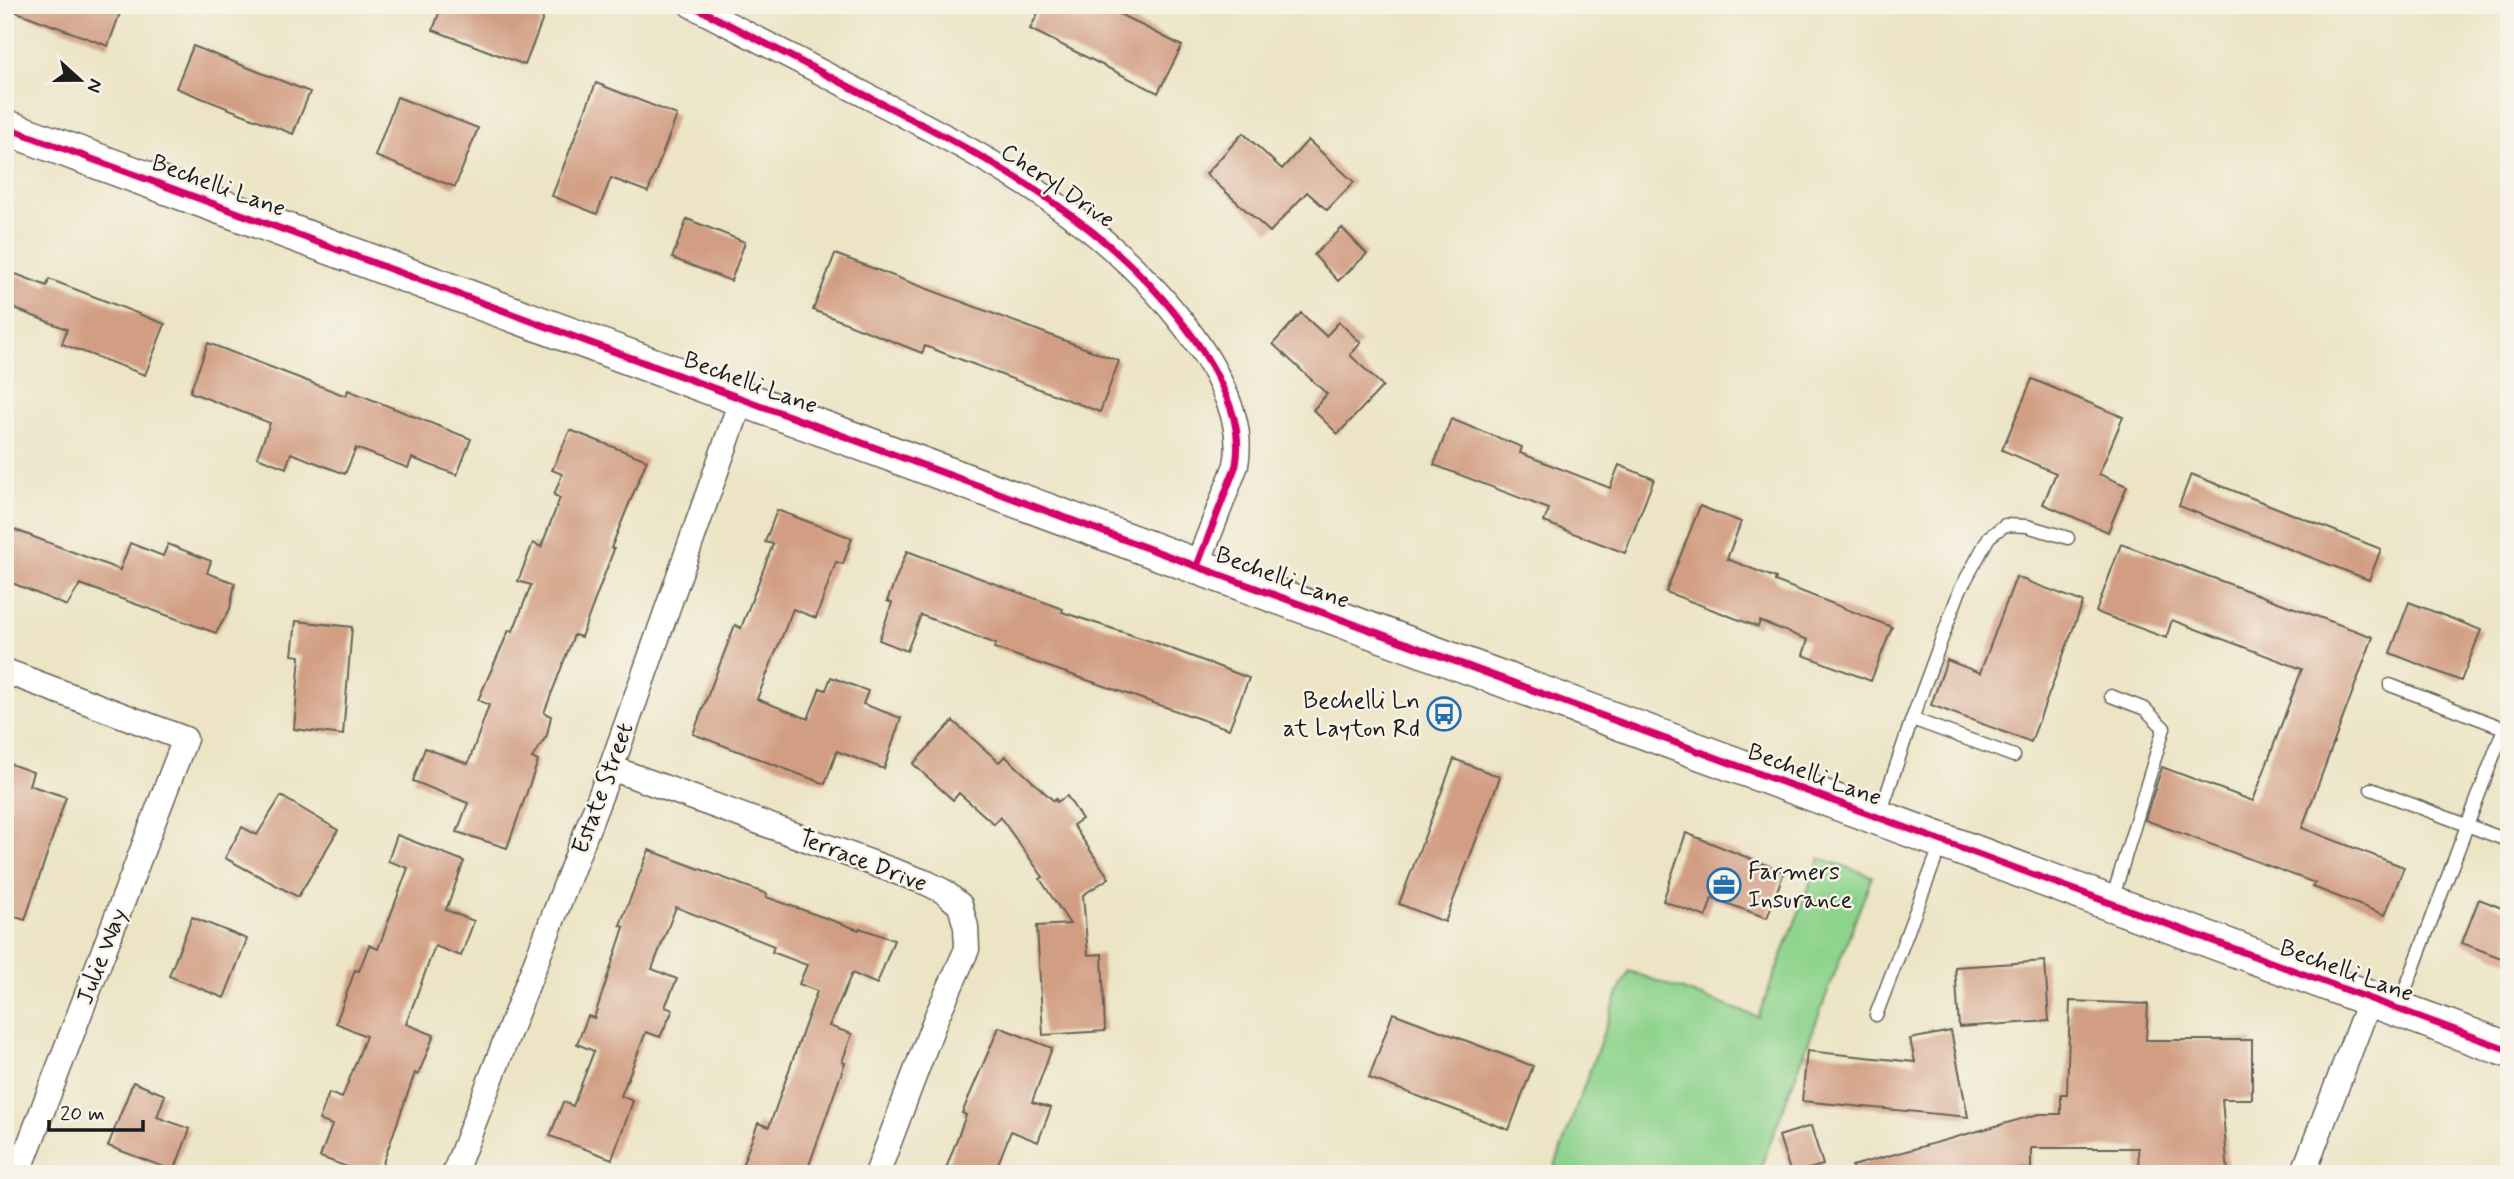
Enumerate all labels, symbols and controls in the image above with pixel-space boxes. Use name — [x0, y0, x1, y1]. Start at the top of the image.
north arrow — [46, 46, 116, 116]
text: N — [81, 75, 108, 96]
street label: Cheryl Drive — [994, 137, 1120, 236]
street label: Bechelli Lane — [147, 148, 290, 225]
street label: Bechelli Lane — [679, 345, 822, 422]
street label: Bechelli Lane — [1211, 540, 1354, 617]
place label: Bechelli Ln at Layton Rd — [1283, 686, 1420, 745]
bus stop icon: Bechelli Ln at Layton Rd — [1425, 695, 1463, 733]
street label: Estate Street — [565, 719, 641, 858]
street label: Bechelli Lane — [1743, 737, 1886, 814]
street label: Terrace Drive — [794, 823, 931, 900]
place label: Farmers Insurance — [1748, 857, 1852, 916]
office icon: Farmers Insurance — [1705, 866, 1743, 904]
street label: Julie Way — [70, 904, 135, 1009]
street label: Bechelli Lane — [2275, 933, 2418, 1010]
scale bar — [49, 1088, 144, 1132]
text: 20 m — [60, 1100, 105, 1128]

